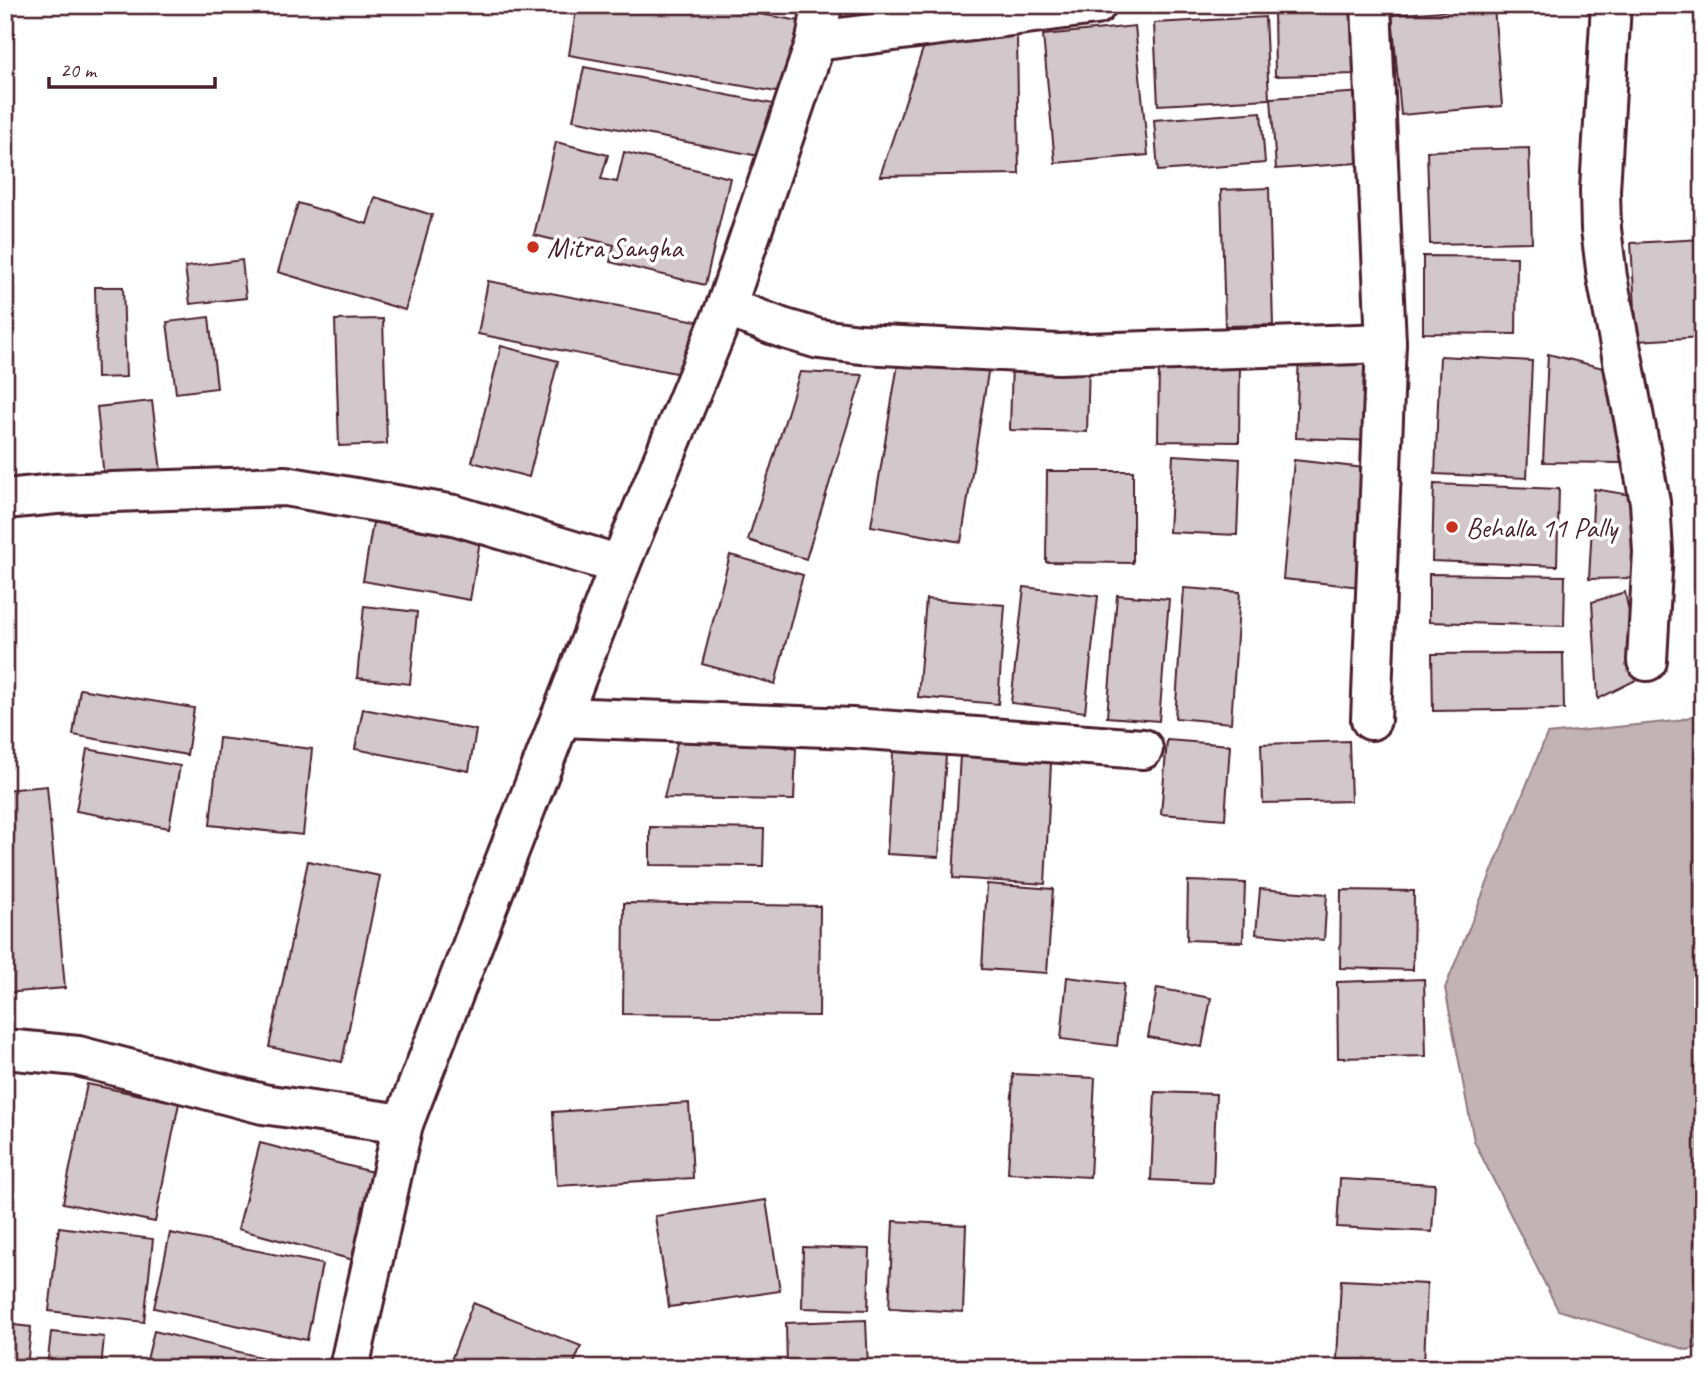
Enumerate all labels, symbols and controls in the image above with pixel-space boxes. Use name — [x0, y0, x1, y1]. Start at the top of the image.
scale bar — [49, 46, 215, 90]
text: 20 m — [60, 57, 98, 83]
place label: Mitra Sangha — [547, 230, 684, 265]
marker: Mitra Sangha — [525, 239, 541, 255]
place label: Behalla 11 Pally — [1466, 510, 1619, 545]
marker: Behalla 11 Pally — [1444, 519, 1460, 535]

